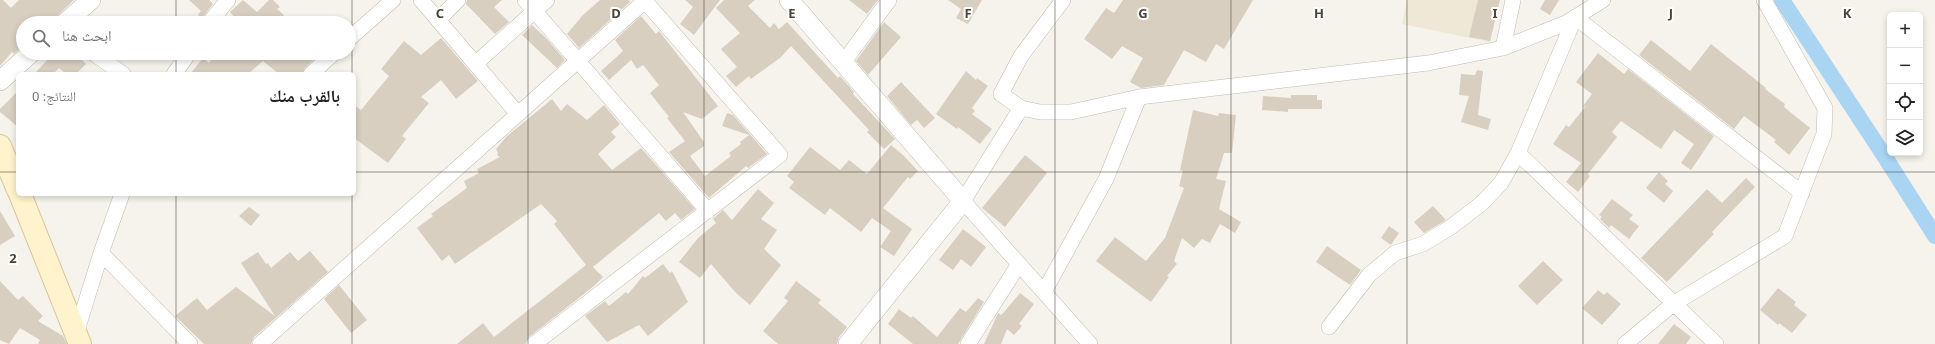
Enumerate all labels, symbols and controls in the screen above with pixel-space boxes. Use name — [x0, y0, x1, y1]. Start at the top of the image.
text: C — [436, 4, 444, 22]
text: D — [611, 4, 621, 22]
text: E — [788, 4, 796, 22]
text: F — [964, 4, 972, 22]
text: G — [1138, 4, 1148, 22]
text: H — [1314, 4, 1324, 22]
text: I — [1492, 4, 1498, 22]
text: J — [1668, 4, 1673, 22]
text: K — [1843, 4, 1852, 22]
map controls — [1887, 12, 1923, 156]
button: + — [1887, 12, 1923, 48]
search box — [16, 16, 356, 60]
text: ابحث هنا — [62, 25, 112, 45]
icon: search — [30, 27, 52, 49]
button: − — [1887, 48, 1923, 84]
text: بالقرب منك — [269, 84, 340, 107]
button: locate — [1887, 84, 1923, 120]
text: النتائج: 0 — [32, 87, 76, 105]
button: layers — [1887, 120, 1923, 156]
text: 2 — [9, 249, 17, 267]

